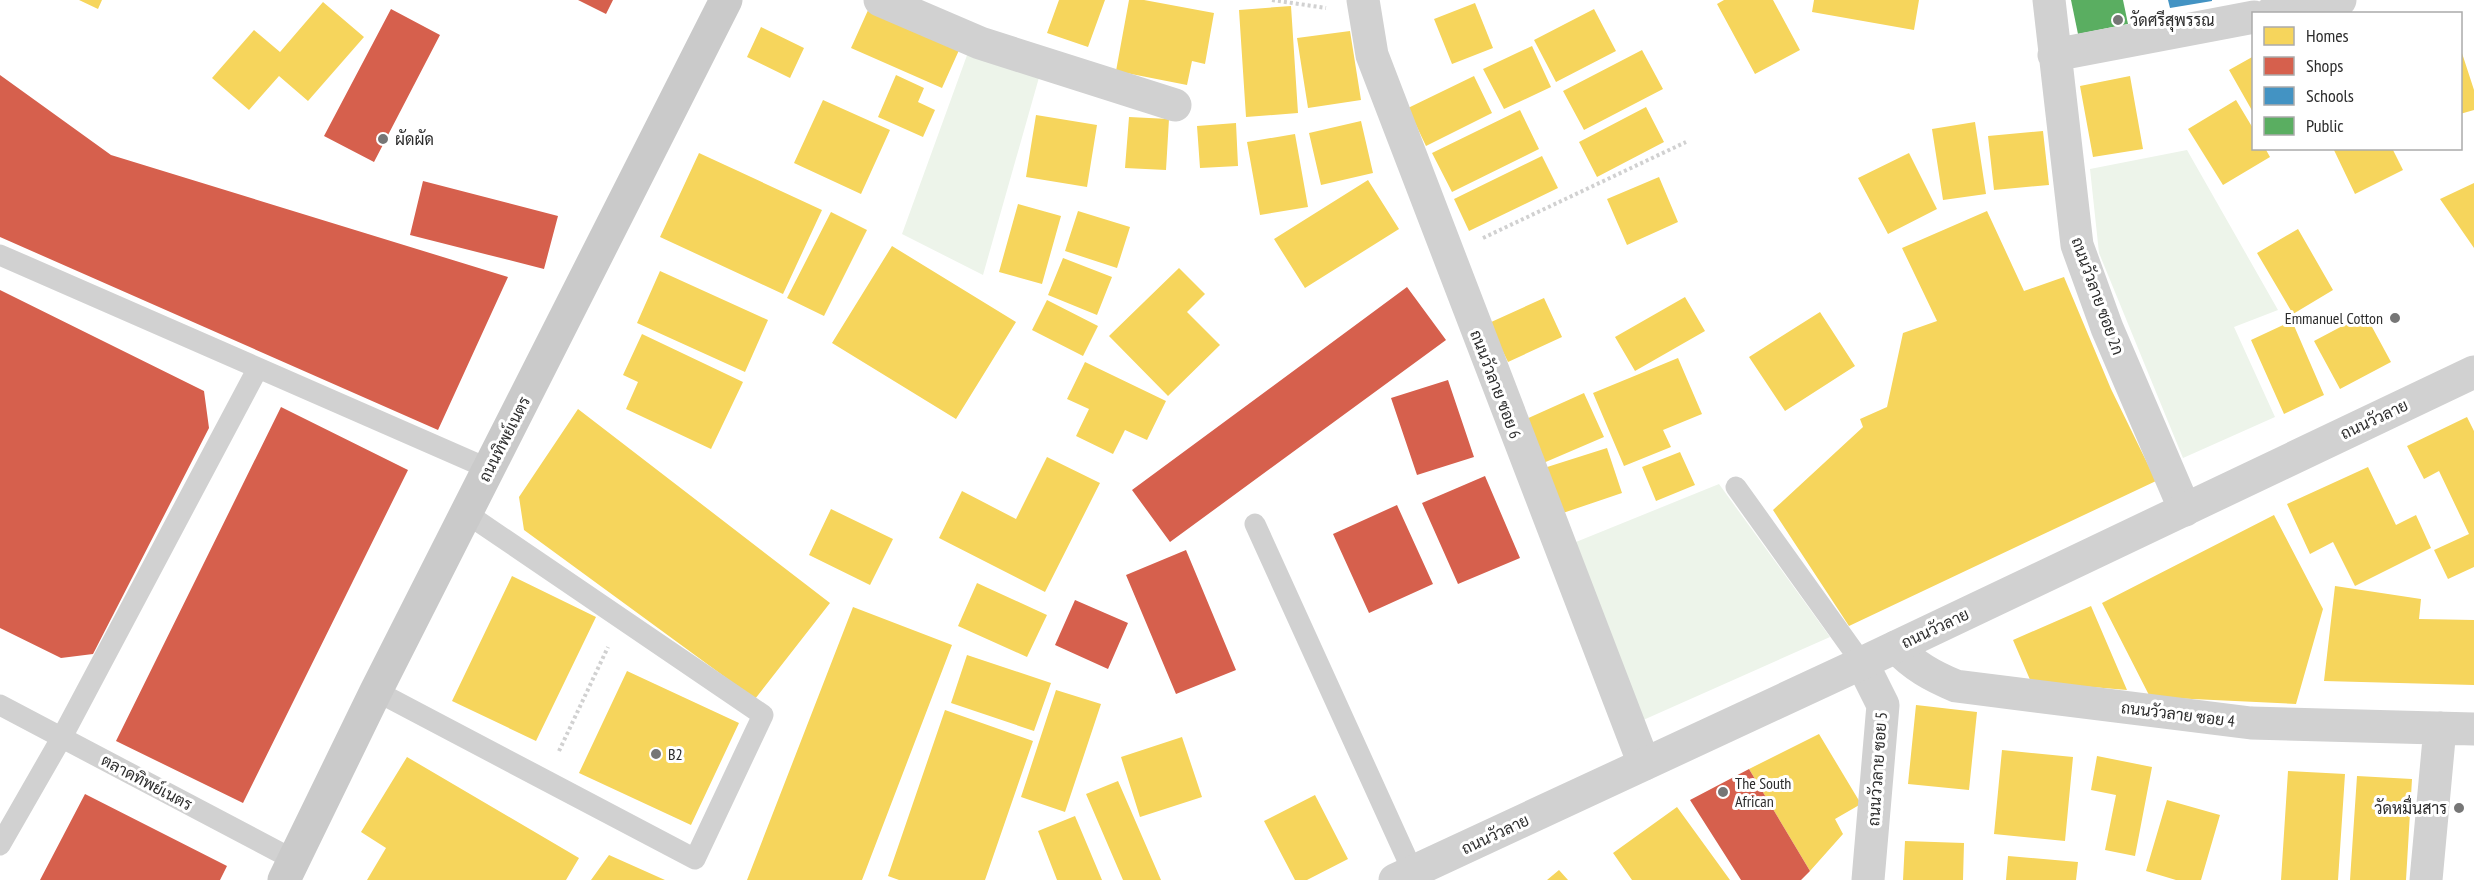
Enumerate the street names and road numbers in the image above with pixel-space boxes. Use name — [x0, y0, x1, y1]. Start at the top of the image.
street label: ถนนวัวลาย ซอย 2ก — [2067, 234, 2129, 358]
street label: ถนนวัวลาย ซอย 6 — [1466, 327, 1526, 441]
street label: ถนนทิพย์เนตร — [472, 392, 534, 485]
street label: ถนนวัวลาย — [2337, 395, 2411, 443]
street label: ถนนวัวลาย — [1898, 604, 1972, 652]
street label: ถนนวัวลาย ซอย 4 — [2120, 697, 2236, 731]
street label: ถนนวัวลาย ซอย 5 — [1863, 711, 1891, 827]
street label: ตลาดทิพย์เนตร — [98, 748, 197, 814]
street label: ถนนวัวลาย — [1458, 810, 1532, 858]

